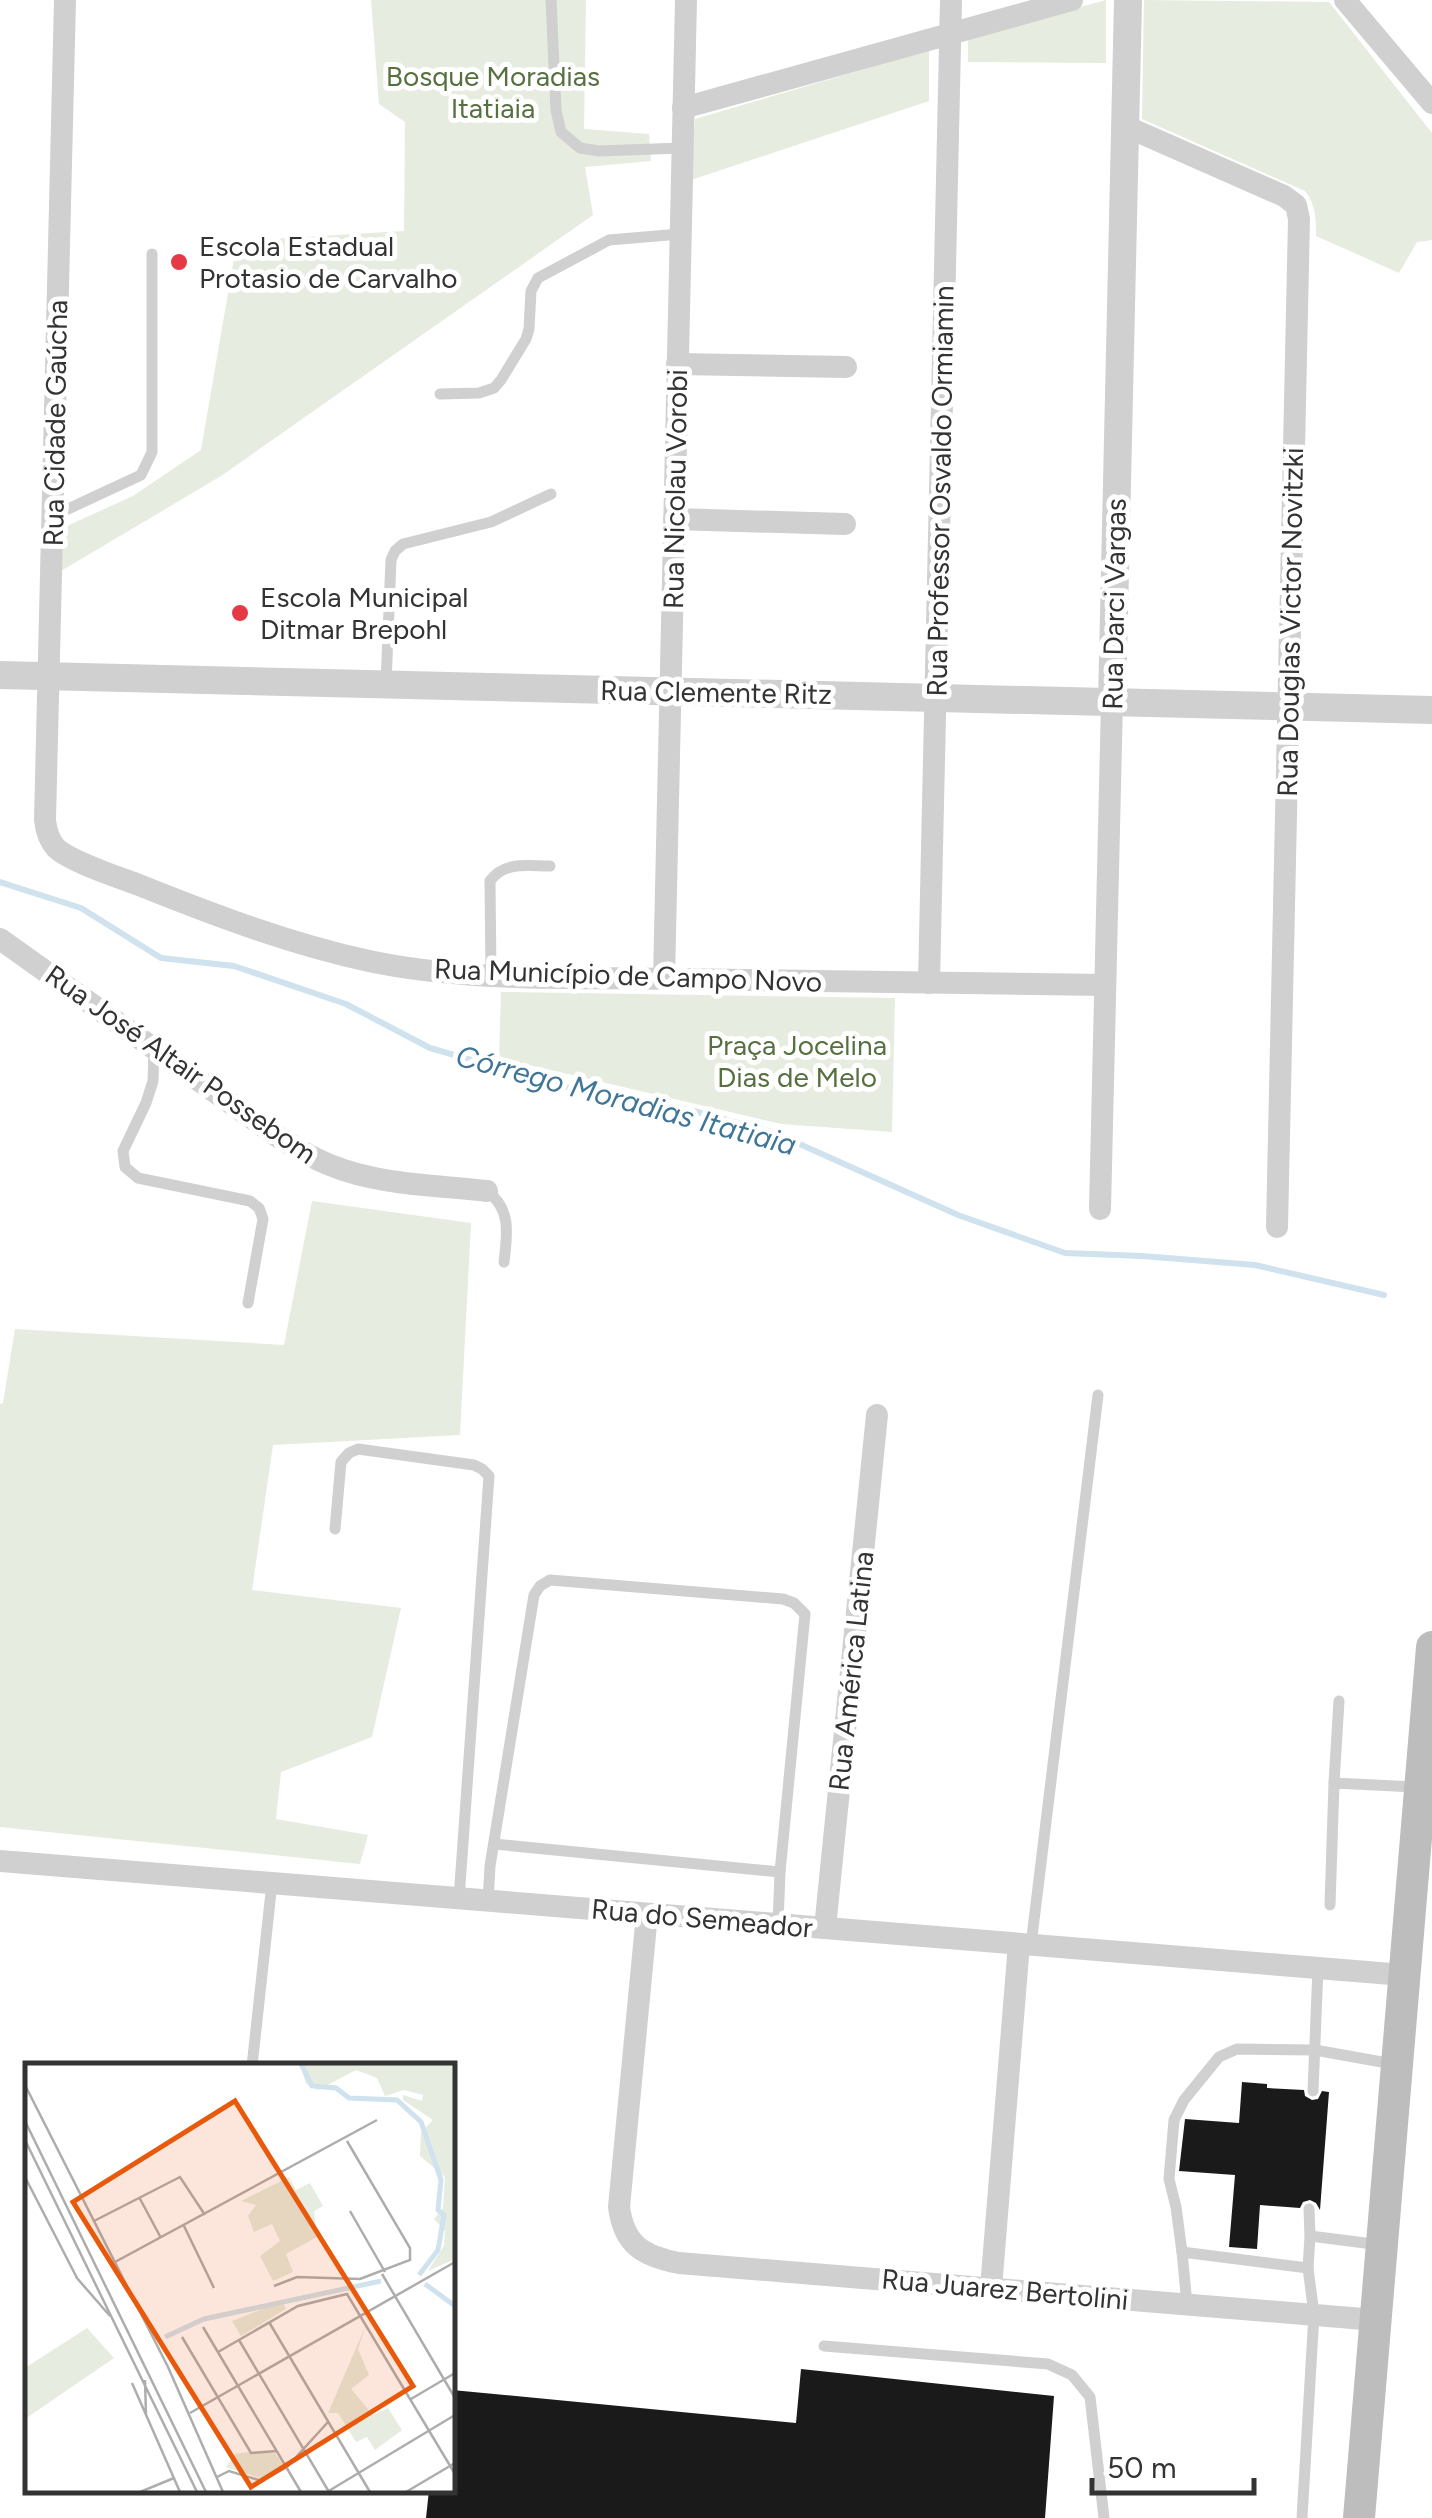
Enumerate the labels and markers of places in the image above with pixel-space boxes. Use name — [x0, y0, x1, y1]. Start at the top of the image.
place label: Escola Estadual Protasio de Carvalho — [199, 229, 457, 295]
marker: Escola Estadual Protasio de Carvalho — [168, 251, 190, 273]
place label: Escola Municipal Ditmar Brepohl — [260, 580, 468, 646]
marker: Escola Municipal Ditmar Brepohl — [229, 602, 251, 624]

